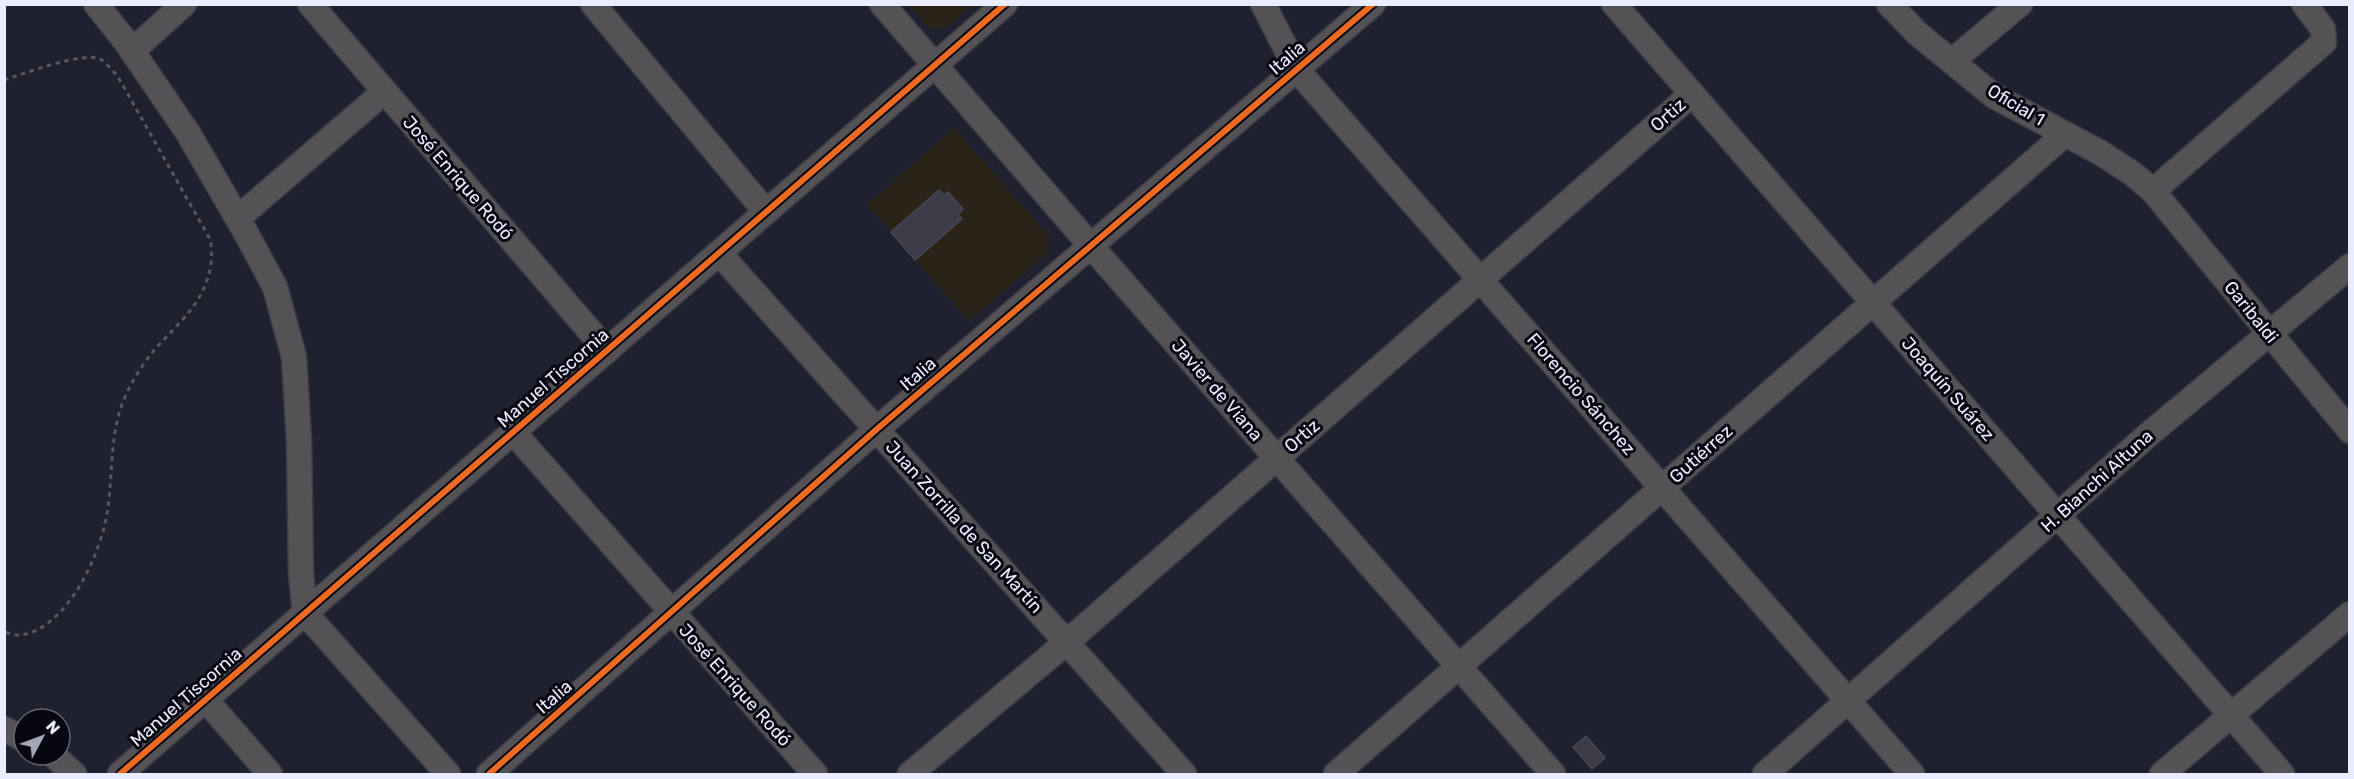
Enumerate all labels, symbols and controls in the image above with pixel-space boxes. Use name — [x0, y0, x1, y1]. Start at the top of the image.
street label: Italia — [1264, 36, 1310, 80]
street label: Oficial 1 — [1983, 79, 2049, 131]
street label: Ortiz — [1646, 94, 1690, 136]
street label: José Enrique Rodó — [398, 111, 518, 245]
street label: Garibaldi — [2219, 277, 2283, 347]
street label: Manuel Tiscornia — [493, 324, 613, 432]
street label: Florencio Sánchez — [1522, 329, 1640, 459]
street label: Joaquín Suárez — [1897, 332, 1999, 446]
street label: Javier de Viana — [1167, 335, 1267, 445]
street label: Italia — [895, 352, 941, 396]
street label: Ortiz — [1280, 415, 1324, 457]
street label: Gutiérrez — [1665, 420, 1737, 488]
street label: H. Bianchi Altuna — [2036, 425, 2158, 537]
street label: Juan Zorrilla de San Martín — [881, 436, 1047, 618]
street label: José Enrique Rodó — [674, 619, 796, 751]
street label: Manuel Tiscornia — [126, 643, 246, 751]
street label: Italia — [531, 675, 577, 719]
north arrow — [12, 707, 72, 767]
text: N — [42, 717, 64, 738]

